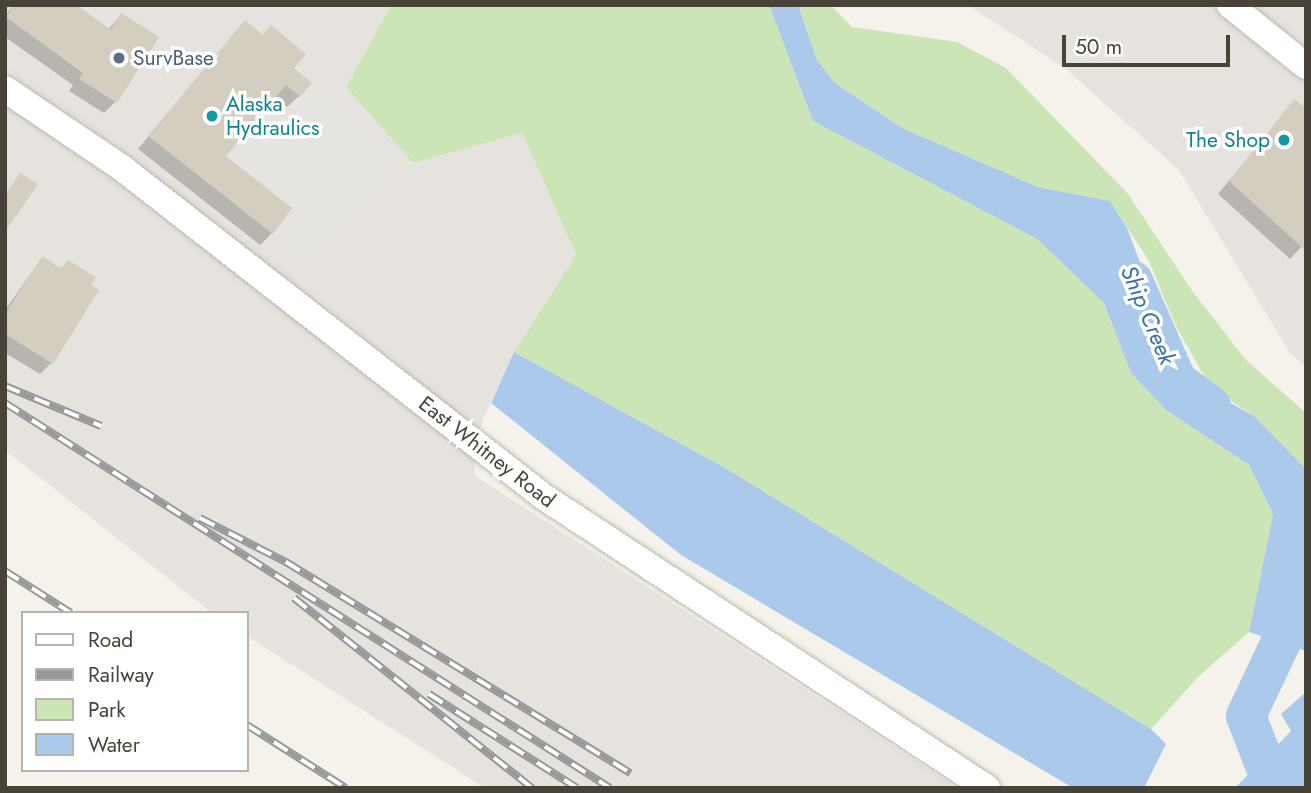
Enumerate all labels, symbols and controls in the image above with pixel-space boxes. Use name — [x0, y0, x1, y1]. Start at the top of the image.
scale bar — [1066, 21, 1234, 65]
text: 50 m — [1075, 32, 1122, 62]
place label: SurvBase — [133, 45, 214, 71]
marker: SurvBase — [111, 50, 127, 66]
place label: Alaska Hydraulics — [226, 91, 319, 141]
marker: Alaska Hydraulics — [204, 108, 220, 124]
place label: The Shop — [1186, 127, 1270, 153]
marker: The Shop — [1276, 132, 1292, 148]
water label: Ship Creek — [1115, 261, 1181, 369]
street label: East Whitney Road — [414, 391, 560, 513]
legend — [21, 611, 248, 772]
text: Road — [88, 625, 133, 655]
text: Railway — [88, 660, 154, 690]
text: Park — [88, 695, 125, 725]
text: Water — [88, 730, 140, 760]

